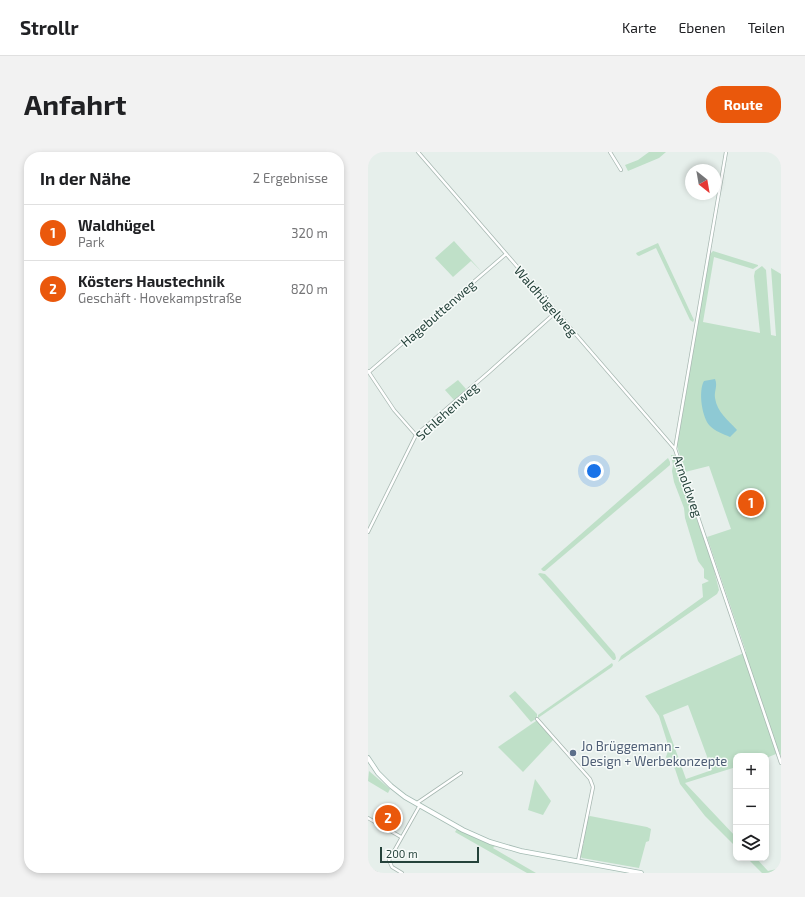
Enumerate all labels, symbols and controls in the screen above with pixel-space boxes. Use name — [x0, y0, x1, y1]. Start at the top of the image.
text: Strollr — [20, 16, 79, 39]
text: Karte — [622, 19, 657, 36]
text: Ebenen — [679, 19, 726, 36]
text: Teilen — [748, 19, 785, 36]
button: Route — [706, 86, 781, 123]
text: Anfahrt — [24, 87, 127, 121]
north arrow — [685, 164, 721, 200]
text: In der Nähe — [40, 168, 131, 188]
text: 2 Ergebnisse — [253, 170, 328, 186]
text: Waldhügel — [78, 216, 155, 234]
text: 1 — [50, 225, 56, 241]
text: 320 m — [291, 225, 328, 241]
text: Park — [78, 234, 105, 250]
street label: Waldhügelweg — [511, 262, 581, 340]
text: Kösters Haustechnik — [78, 272, 225, 290]
street label: Hagebuttenweg — [397, 276, 479, 350]
text: 2 — [49, 281, 57, 297]
text: 820 m — [291, 281, 328, 297]
text: Geschäft · Hovekampstraße — [78, 290, 242, 306]
street label: Schlehenweg — [412, 379, 482, 443]
street label: Arnoldweg — [670, 453, 706, 519]
your location — [584, 461, 604, 481]
pin: 1 — [738, 488, 764, 518]
place label: Jo Brüggemann - Design + Werbekonzepte — [581, 738, 727, 769]
marker: Jo Brüggemann - Design + Werbekonzepte — [568, 748, 578, 758]
map controls — [733, 753, 769, 861]
button: + — [733, 753, 769, 789]
button: − — [733, 789, 769, 825]
pin: 2 — [375, 803, 401, 833]
button: layers — [733, 825, 769, 861]
scale bar — [380, 845, 479, 864]
text: 200 m — [386, 847, 418, 860]

